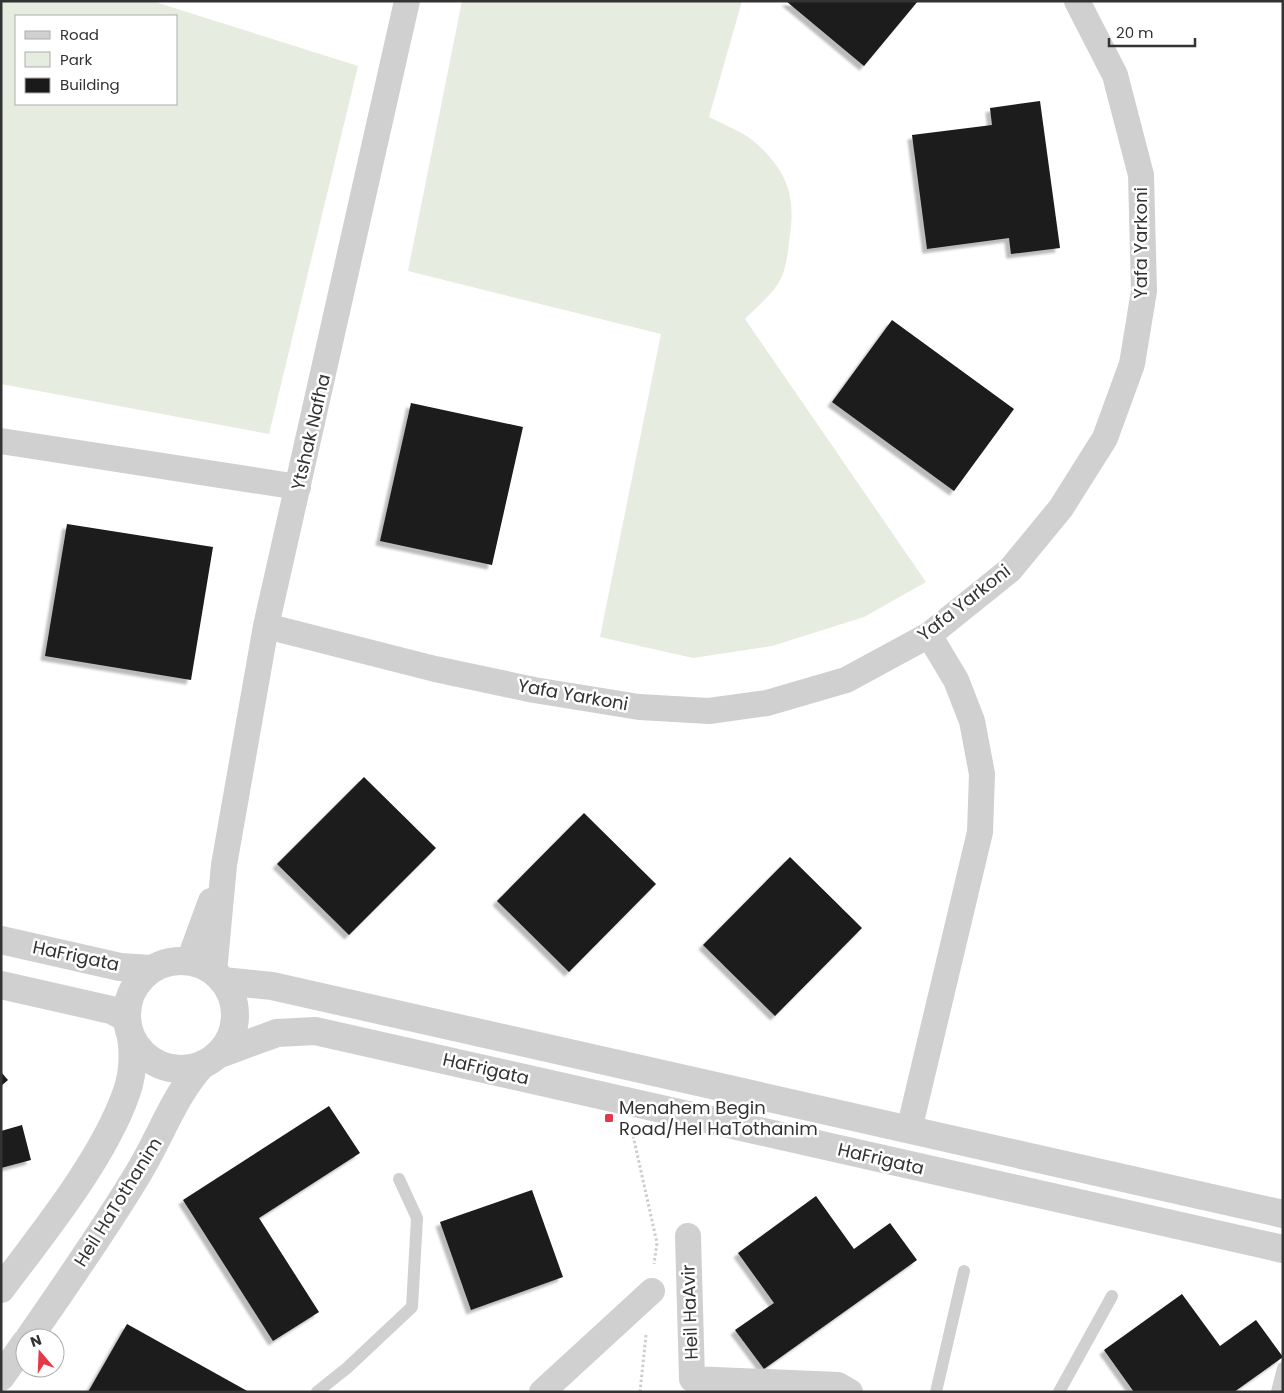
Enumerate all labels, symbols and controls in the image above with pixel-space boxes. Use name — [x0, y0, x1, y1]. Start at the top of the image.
legend — [15, 15, 178, 105]
scale bar — [1109, 15, 1195, 47]
text: 20 m — [1116, 22, 1154, 43]
text: Road — [60, 24, 99, 45]
text: Park — [60, 49, 92, 70]
text: Building — [60, 74, 120, 95]
street label: Yafa Yarkoni — [1128, 187, 1153, 299]
street label: Ytshak Nafha — [285, 371, 336, 493]
street label: Yafa Yarkoni — [912, 558, 1015, 647]
street label: Yafa Yarkoni — [516, 672, 630, 717]
street label: HaFrigata — [31, 934, 122, 977]
street label: HaFrigata — [440, 1046, 532, 1091]
place label: Menahem Begin Road/Hel HaTothanim — [619, 1095, 818, 1141]
marker: Menahem Begin Road/Hel HaTothanim — [603, 1112, 615, 1124]
street label: Heil HaTothanim — [68, 1132, 167, 1271]
street label: HaFrigata — [835, 1136, 927, 1181]
street label: Heil HaAvir — [675, 1264, 704, 1360]
north arrow — [15, 1328, 65, 1378]
text: N — [28, 1330, 44, 1352]

